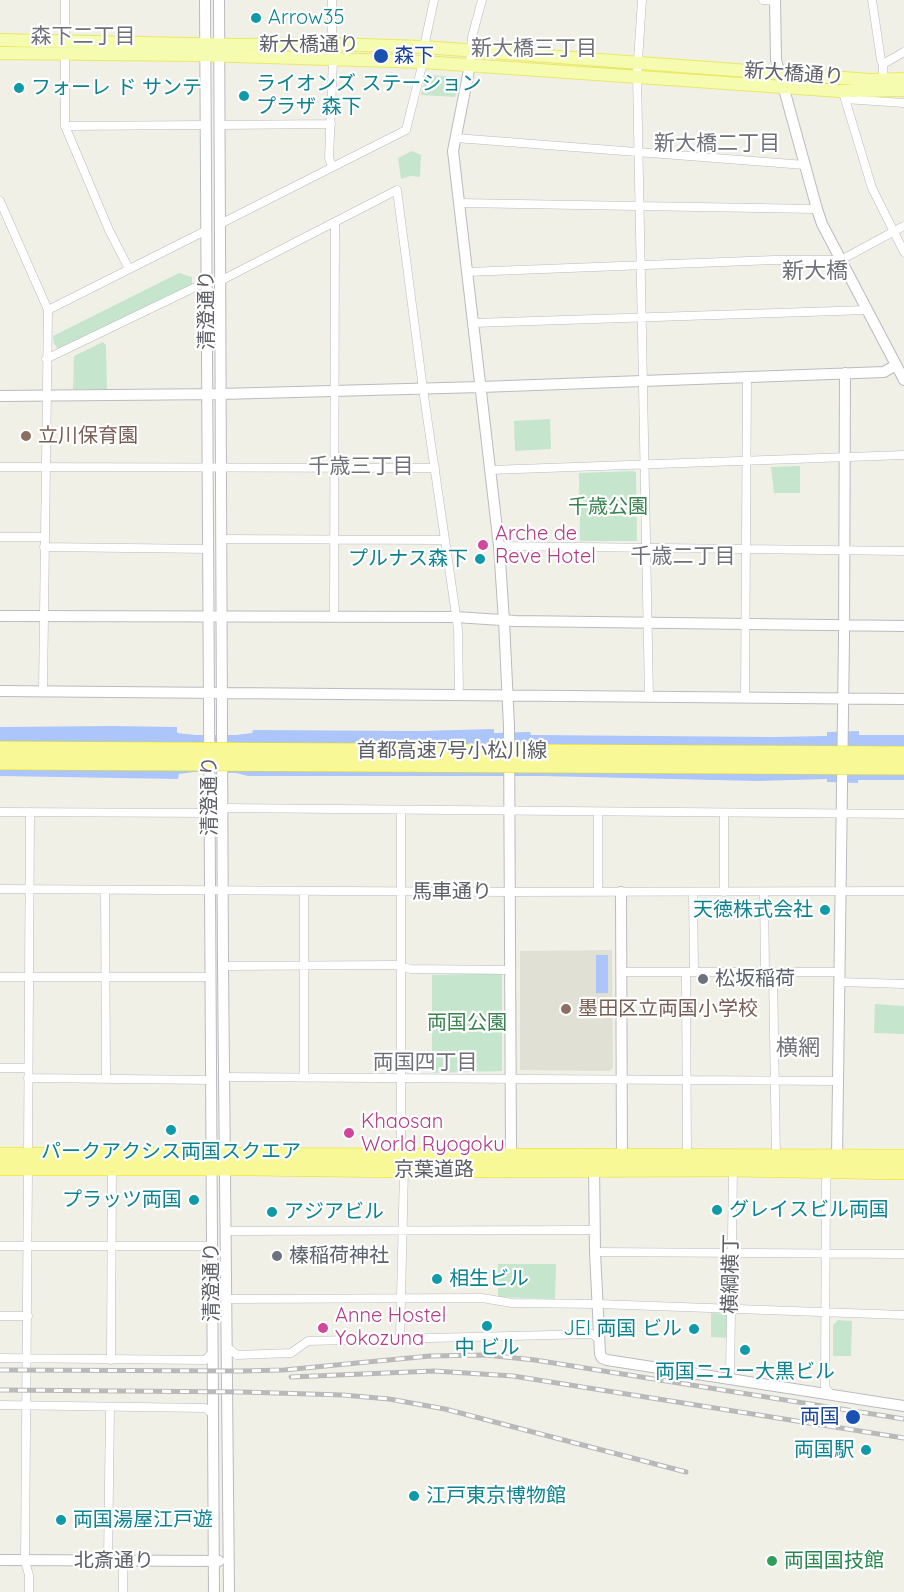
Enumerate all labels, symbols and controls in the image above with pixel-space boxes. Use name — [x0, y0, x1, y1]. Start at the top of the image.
place label: Arrow35 — [268, 6, 344, 30]
marker: Arrow35 — [249, 11, 263, 25]
district label: 森下二丁目 — [31, 24, 135, 50]
street label: 新大橋通り — [259, 33, 359, 57]
district label: 新大橋三丁目 — [471, 36, 597, 62]
place label: 森下 — [394, 44, 434, 68]
marker: 森下 — [372, 47, 390, 65]
street label: 新大橋通り — [743, 59, 845, 89]
place label: ライオンズ ステーション プラザ 森下 — [256, 72, 481, 119]
place label: フォーレ ド サンテ — [31, 76, 202, 100]
marker: フォーレ ド サンテ — [12, 81, 26, 95]
marker: ライオンズ ステーション プラザ 森下 — [237, 89, 251, 103]
district label: 新大橋二丁目 — [654, 131, 780, 157]
district label: 新大橋 — [782, 258, 848, 284]
street label: 清澄通り — [195, 270, 219, 350]
place label: 立川保育園 — [38, 424, 138, 448]
marker: 立川保育園 — [19, 429, 33, 443]
district label: 千歳三丁目 — [309, 454, 413, 480]
park label: 千歳公園 — [568, 495, 648, 519]
place label: Arche de Reve Hotel — [495, 522, 596, 569]
marker: Arche de Reve Hotel — [476, 538, 490, 552]
district label: 千歳二丁目 — [631, 544, 735, 570]
place label: プルナス森下 — [348, 547, 468, 571]
marker: プルナス森下 — [473, 552, 487, 566]
street label: 首都高速7号小松川線 — [357, 739, 547, 763]
street label: 清澄通り — [198, 756, 222, 836]
street label: 馬車通り — [412, 880, 492, 904]
place label: 天徳株式会社 — [693, 898, 813, 922]
marker: 天徳株式会社 — [818, 903, 832, 917]
place label: 松坂稲荷 — [715, 967, 795, 991]
marker: 松坂稲荷 — [696, 972, 710, 986]
place label: 墨田区立両国小学校 — [578, 997, 758, 1021]
marker: 墨田区立両国小学校 — [559, 1002, 573, 1016]
park label: 両国公園 — [427, 1011, 507, 1035]
district label: 横網 — [776, 1035, 820, 1061]
district label: 両国四丁目 — [373, 1050, 477, 1076]
place label: Khaosan World Ryogoku — [361, 1110, 505, 1157]
marker: パークアクシス両国スクエア — [164, 1123, 178, 1137]
marker: Khaosan World Ryogoku — [342, 1126, 356, 1140]
place label: パークアクシス両国スクエア — [41, 1140, 301, 1164]
street label: 京葉道路 — [394, 1158, 474, 1182]
place label: プラッツ両国 — [62, 1188, 182, 1212]
marker: プラッツ両国 — [187, 1193, 201, 1207]
place label: グレイスビル両国 — [729, 1198, 889, 1222]
place label: アジアビル — [284, 1200, 384, 1224]
marker: グレイスビル両国 — [710, 1203, 724, 1217]
marker: アジアビル — [265, 1205, 279, 1219]
street label: 横綱横丁 — [718, 1234, 744, 1314]
street label: 清澄通り — [200, 1242, 224, 1322]
place label: 榛稲荷神社 — [289, 1244, 389, 1268]
marker: 榛稲荷神社 — [270, 1249, 284, 1263]
place label: 相生ビル — [449, 1267, 529, 1291]
marker: 相生ビル — [430, 1272, 444, 1286]
place label: Anne Hostel Yokozuna — [335, 1304, 446, 1351]
place label: JEI 両国 ビル — [563, 1317, 682, 1341]
marker: 中 ビル — [480, 1319, 494, 1333]
marker: Anne Hostel Yokozuna — [316, 1321, 330, 1335]
marker: JEI 両国 ビル — [687, 1322, 701, 1336]
place label: 中 ビル — [454, 1336, 520, 1360]
marker: 両国ニュー大黒ビル — [738, 1343, 752, 1357]
place label: 両国ニュー大黒ビル — [655, 1360, 835, 1384]
place label: 両国 — [800, 1405, 840, 1429]
marker: 両国 — [844, 1408, 862, 1426]
place label: 両国駅 — [794, 1438, 854, 1462]
marker: 両国駅 — [859, 1443, 873, 1457]
place label: 江戸東京博物館 — [426, 1484, 566, 1508]
marker: 江戸東京博物館 — [407, 1489, 421, 1503]
place label: 両国湯屋江戸遊 — [73, 1508, 213, 1532]
marker: 両国湯屋江戸遊 — [54, 1513, 68, 1527]
street label: 北斎通り — [74, 1549, 154, 1573]
place label: 両国国技館 — [784, 1549, 884, 1573]
marker: 両国国技館 — [765, 1554, 779, 1568]

